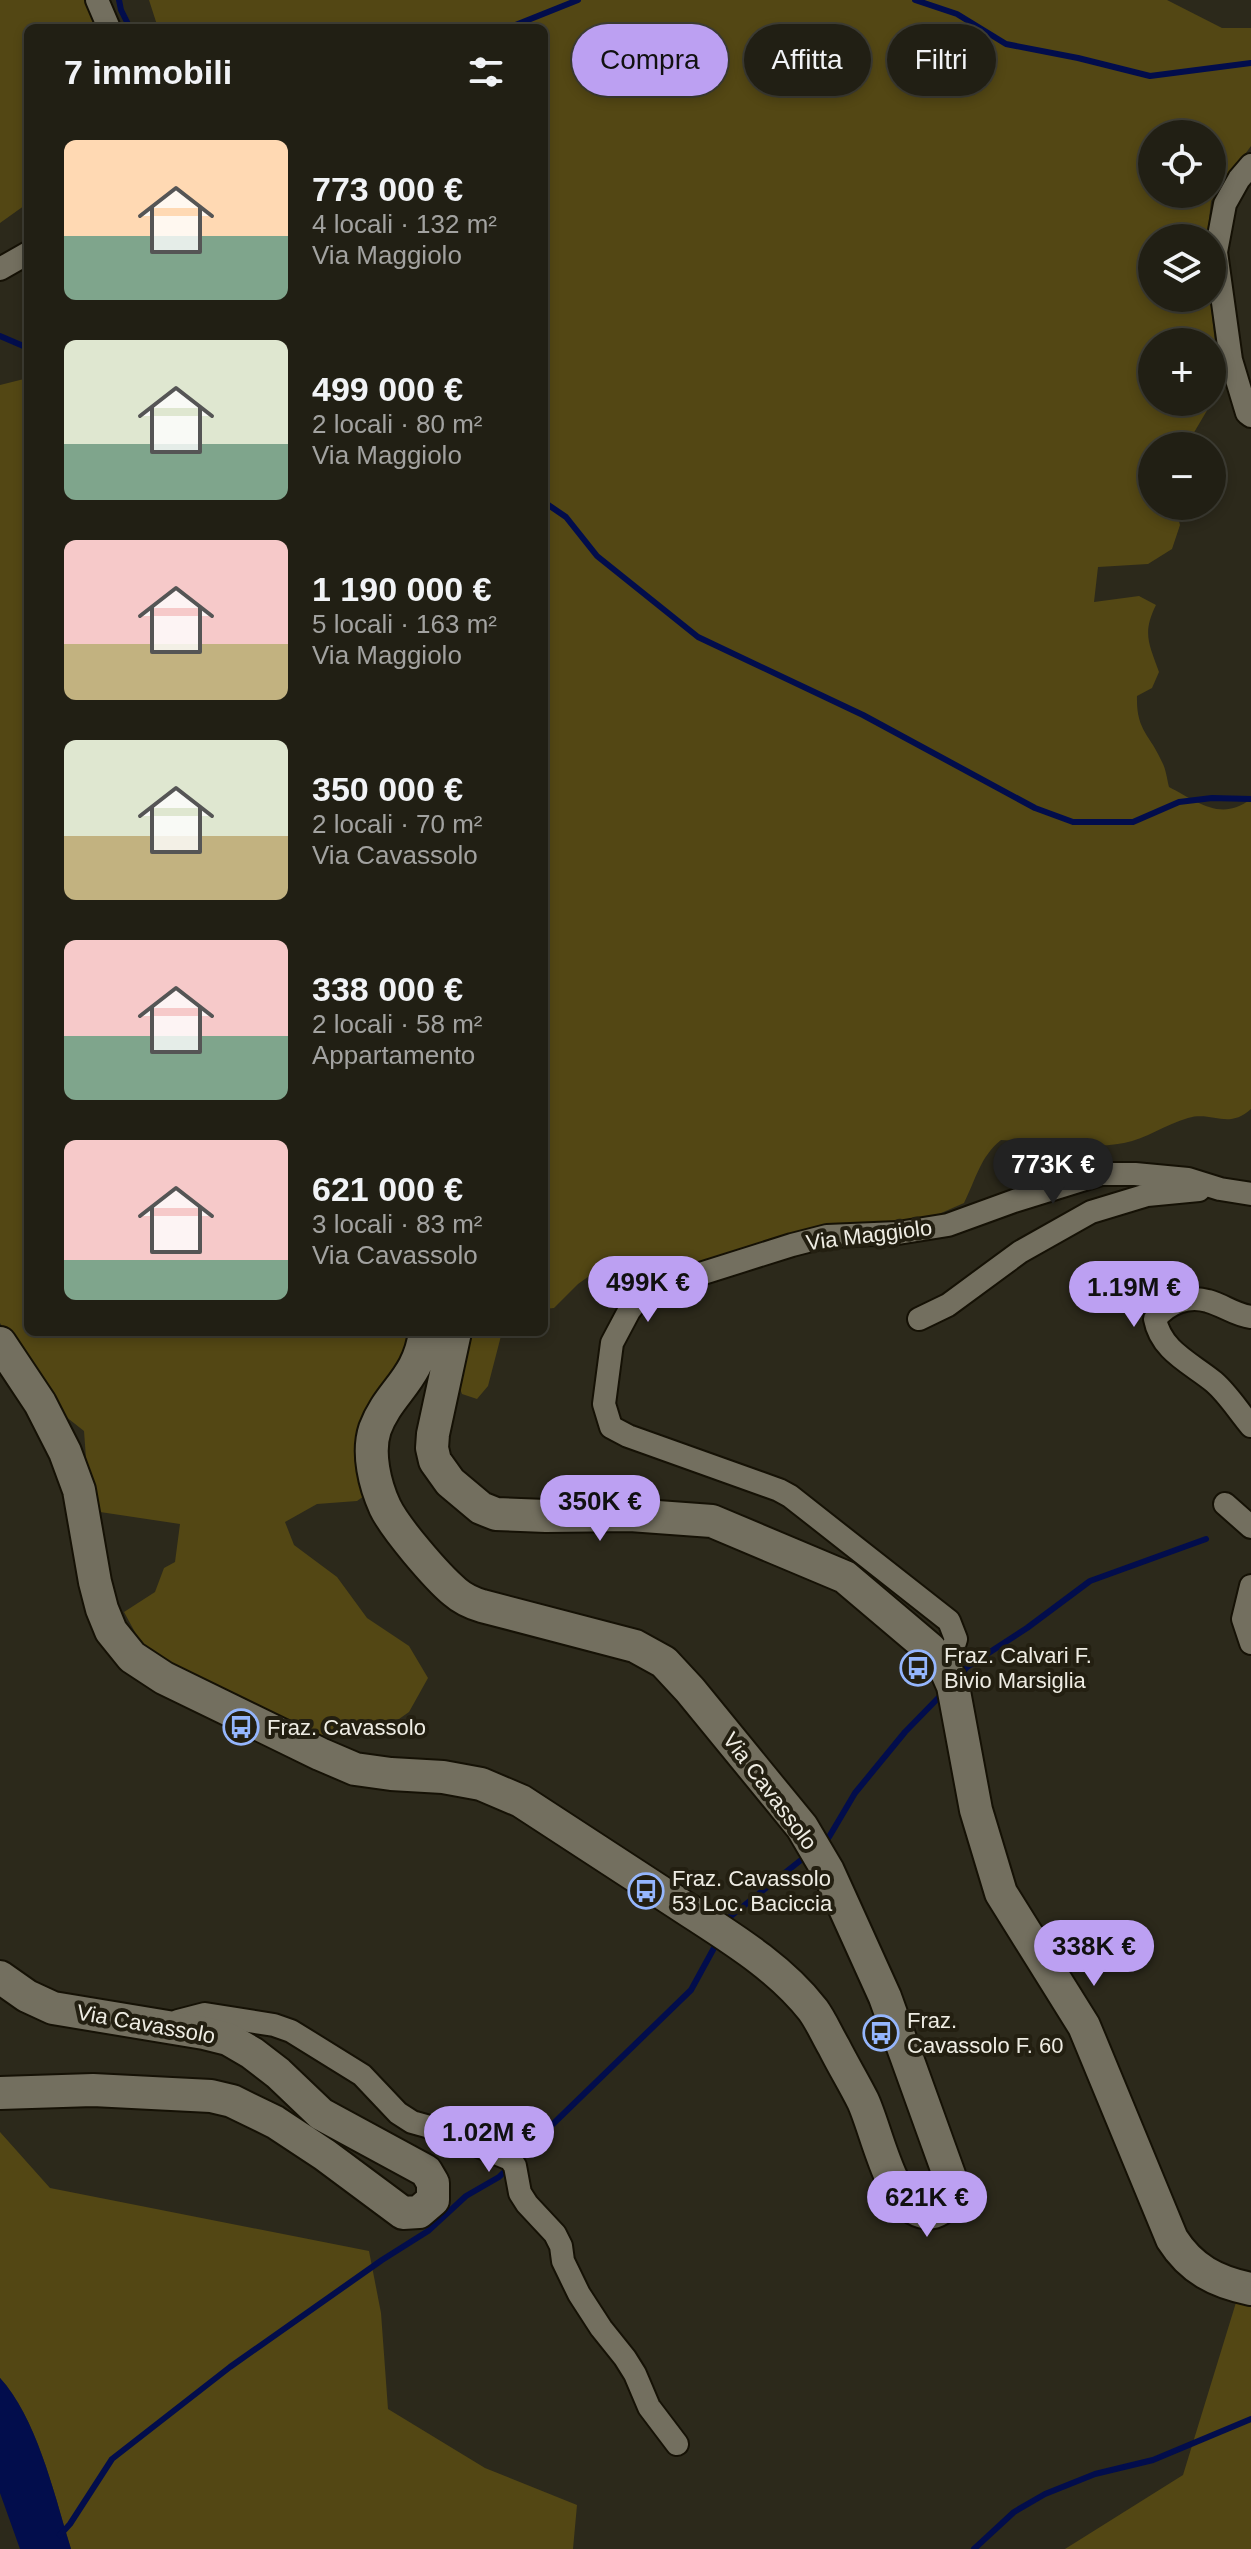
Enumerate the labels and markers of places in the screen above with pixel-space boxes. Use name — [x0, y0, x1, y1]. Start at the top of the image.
pin: 773K € — [988, 1138, 1118, 1206]
pin: 499K € — [583, 1256, 713, 1324]
pin: 1.19M € — [1060, 1261, 1208, 1329]
pin: 350K € — [535, 1475, 665, 1543]
place label: Fraz. Calvari F. Bivio Marsiglia — [944, 1643, 1092, 1693]
bus stop icon: Fraz. Calvari F. Bivio Marsiglia — [899, 1649, 937, 1687]
bus stop icon: Fraz. Cavassolo — [222, 1708, 260, 1746]
place label: Fraz. Cavassolo — [267, 1715, 426, 1740]
place label: Fraz. Cavassolo 53 Loc. Baciccia — [672, 1866, 833, 1916]
bus stop icon: Fraz. Cavassolo 53 Loc. Baciccia — [627, 1872, 665, 1910]
pin: 338K € — [1029, 1920, 1159, 1988]
place label: Fraz. Cavassolo F. 60 — [907, 2008, 1064, 2058]
bus stop icon: Fraz. Cavassolo F. 60 — [862, 2014, 900, 2052]
pin: 1.02M € — [415, 2106, 563, 2174]
pin: 621K € — [862, 2171, 992, 2239]

